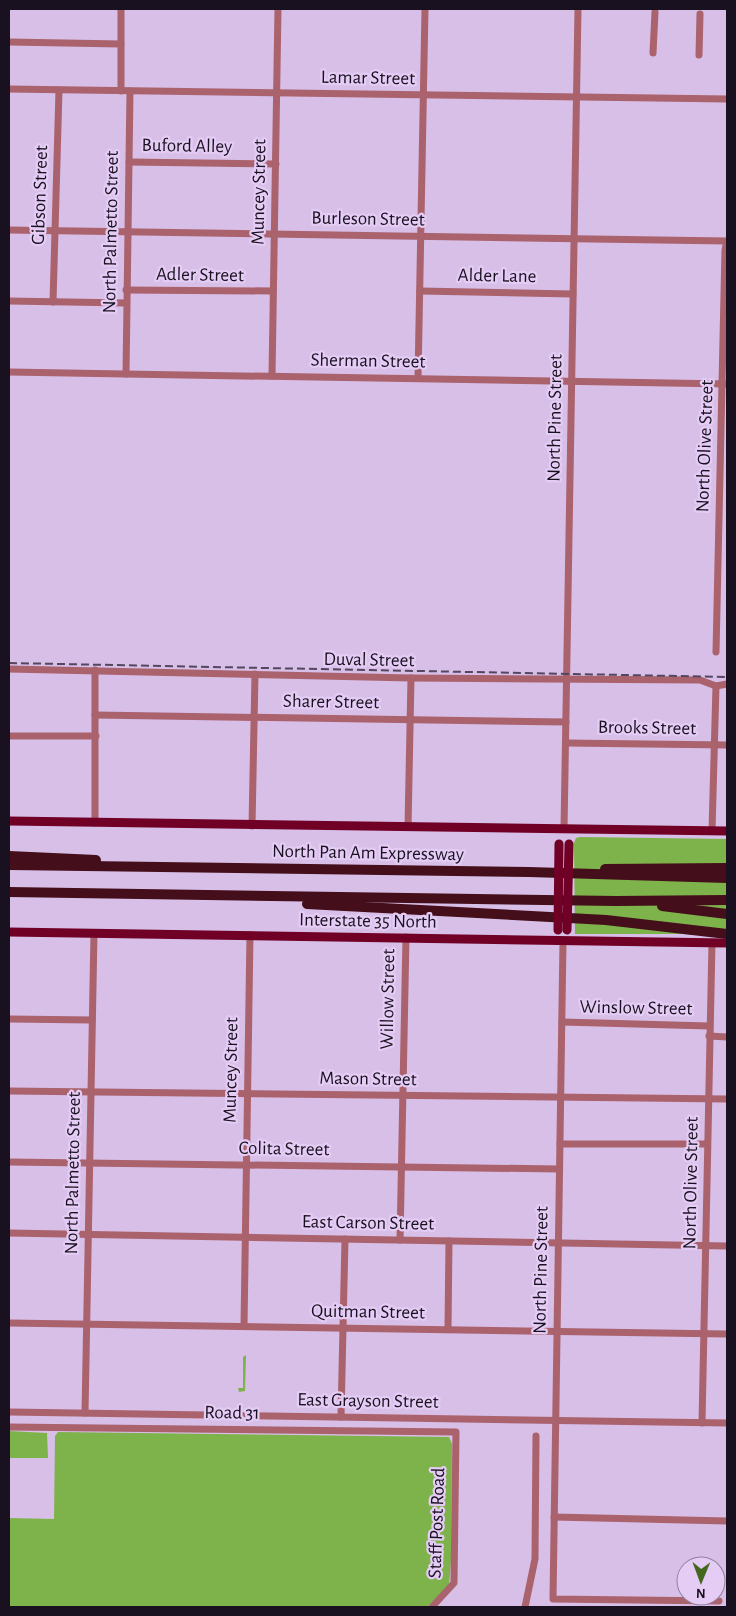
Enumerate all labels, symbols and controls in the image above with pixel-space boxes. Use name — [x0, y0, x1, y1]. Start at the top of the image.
street label: Lamar Street — [321, 68, 415, 88]
street label: Buford Alley — [142, 136, 232, 156]
street label: Muncey Street — [249, 139, 269, 245]
street label: Gibson Street — [29, 145, 51, 245]
street label: North Palmetto Street — [100, 150, 122, 314]
street label: Burleson Street — [311, 209, 425, 229]
street label: Adler Street — [156, 265, 244, 285]
street label: Alder Lane — [458, 266, 536, 286]
street label: Sherman Street — [310, 350, 426, 372]
street label: North Pine Street — [544, 354, 566, 482]
street label: North Olive Street — [693, 379, 717, 513]
street label: Duval Street — [323, 650, 415, 670]
street label: Sharer Street — [283, 692, 379, 712]
street label: Brooks Street — [598, 718, 696, 738]
street label: North Pan Am Expressway — [272, 842, 464, 864]
street label: Interstate 35 North — [299, 910, 437, 932]
street label: Willow Street — [378, 948, 398, 1050]
street label: Winslow Street — [579, 998, 693, 1018]
street label: Muncey Street — [221, 1017, 241, 1123]
street label: Mason Street — [319, 1069, 417, 1089]
street label: North Palmetto Street — [62, 1091, 84, 1255]
street label: North Olive Street — [680, 1117, 702, 1249]
street label: Colita Street — [238, 1139, 330, 1159]
street label: North Pine Street — [530, 1206, 552, 1334]
street label: East Carson Street — [302, 1212, 434, 1234]
street label: Quitman Street — [311, 1302, 425, 1322]
street label: East Grayson Street — [297, 1390, 439, 1412]
street label: Road 31 — [204, 1403, 260, 1423]
street label: Staff Post Road — [426, 1467, 448, 1579]
north arrow — [676, 1556, 726, 1606]
text: N — [696, 1586, 706, 1600]

